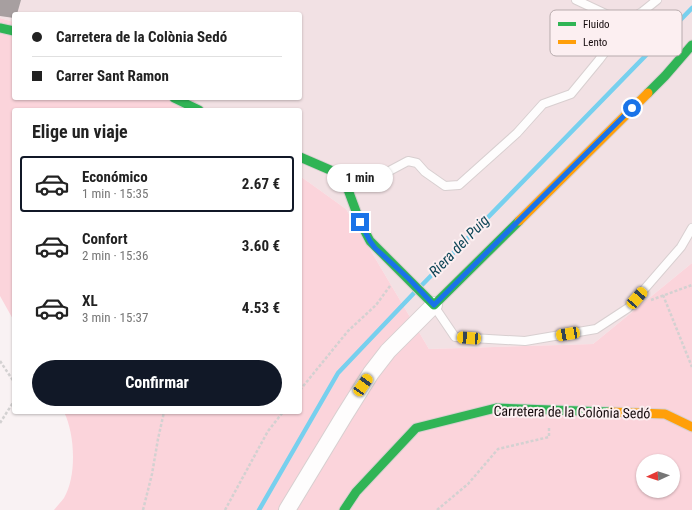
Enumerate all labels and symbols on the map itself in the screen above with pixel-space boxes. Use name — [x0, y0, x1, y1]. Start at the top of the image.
legend — [550, 10, 682, 56]
text: Fluido — [583, 18, 610, 31]
text: Lento — [583, 36, 608, 49]
route start — [623, 99, 641, 117]
callout: 1 min — [327, 164, 393, 192]
water label: Riera del Puig — [425, 211, 493, 281]
route end — [351, 213, 369, 231]
car — [625, 285, 649, 311]
car — [555, 326, 581, 342]
car — [457, 331, 481, 345]
car — [351, 372, 375, 398]
street label: Carretera de la Colònia Sedó — [493, 403, 651, 421]
north arrow — [636, 454, 680, 498]

